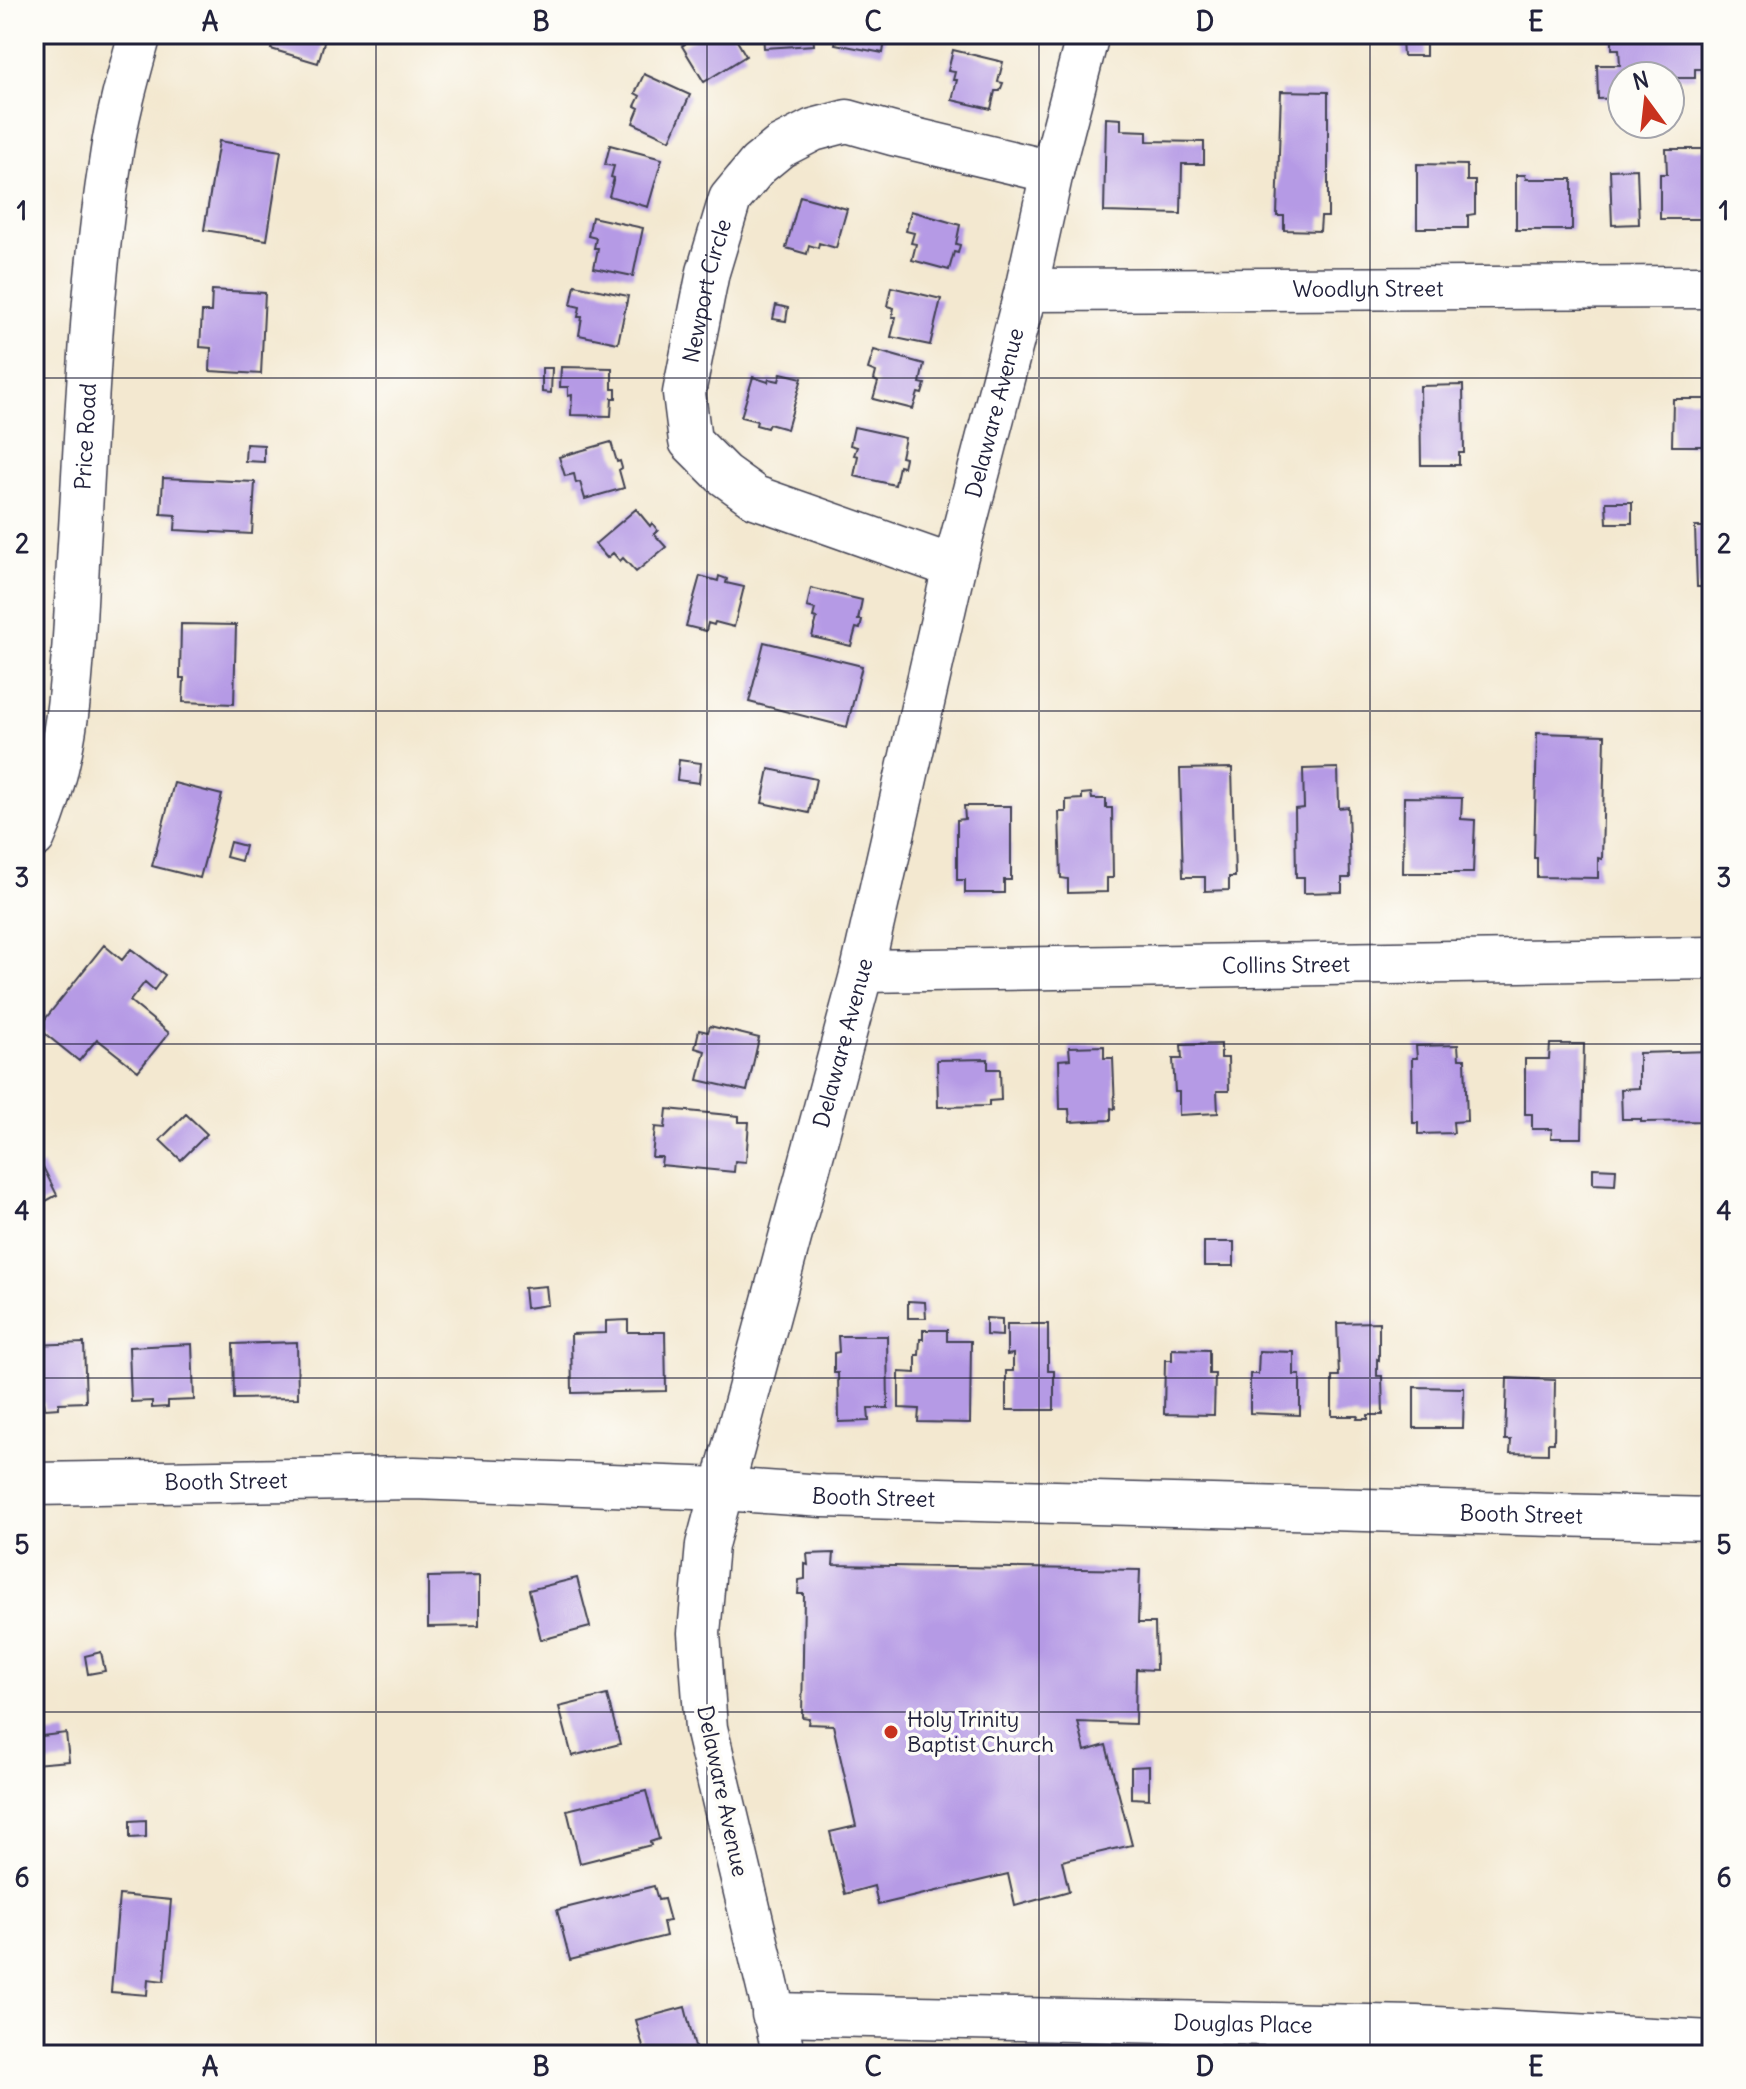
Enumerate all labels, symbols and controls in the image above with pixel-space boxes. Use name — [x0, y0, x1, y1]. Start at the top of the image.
text: A — [202, 5, 219, 38]
text: B — [532, 5, 550, 38]
text: C — [864, 5, 882, 38]
text: D — [1196, 5, 1214, 38]
text: E — [1528, 5, 1544, 38]
north arrow — [1606, 60, 1686, 140]
text: N — [1630, 65, 1652, 96]
text: 1 — [17, 194, 27, 227]
text: 1 — [1719, 194, 1729, 227]
street label: Newport Circle — [676, 216, 737, 365]
street label: Woodlyn Street — [1292, 274, 1444, 303]
street label: Delaware Avenue — [959, 325, 1030, 501]
street label: Price Road — [68, 382, 102, 491]
text: 2 — [15, 527, 29, 560]
text: 2 — [1717, 527, 1731, 560]
text: 3 — [15, 861, 29, 894]
text: 3 — [1717, 861, 1731, 894]
street label: Collins Street — [1222, 950, 1350, 979]
street label: Delaware Avenue — [806, 956, 878, 1130]
text: 4 — [14, 1194, 30, 1227]
text: 4 — [1716, 1194, 1732, 1227]
street label: Booth Street — [164, 1466, 288, 1496]
street label: Booth Street — [811, 1481, 935, 1513]
street label: Booth Street — [1459, 1498, 1583, 1530]
text: 5 — [15, 1528, 30, 1561]
text: 5 — [1717, 1528, 1732, 1561]
street label: Delaware Avenue — [691, 1703, 755, 1879]
place label: Holy Trinity Baptist Church — [907, 1705, 1054, 1758]
marker: Holy Trinity Baptist Church — [882, 1723, 900, 1741]
text: 6 — [14, 1861, 30, 1894]
text: 6 — [1716, 1861, 1732, 1894]
street label: Douglas Place — [1173, 2008, 1313, 2039]
text: A — [202, 2050, 219, 2083]
text: B — [532, 2050, 550, 2083]
text: C — [864, 2050, 882, 2083]
text: D — [1196, 2050, 1214, 2083]
text: E — [1528, 2050, 1544, 2083]

